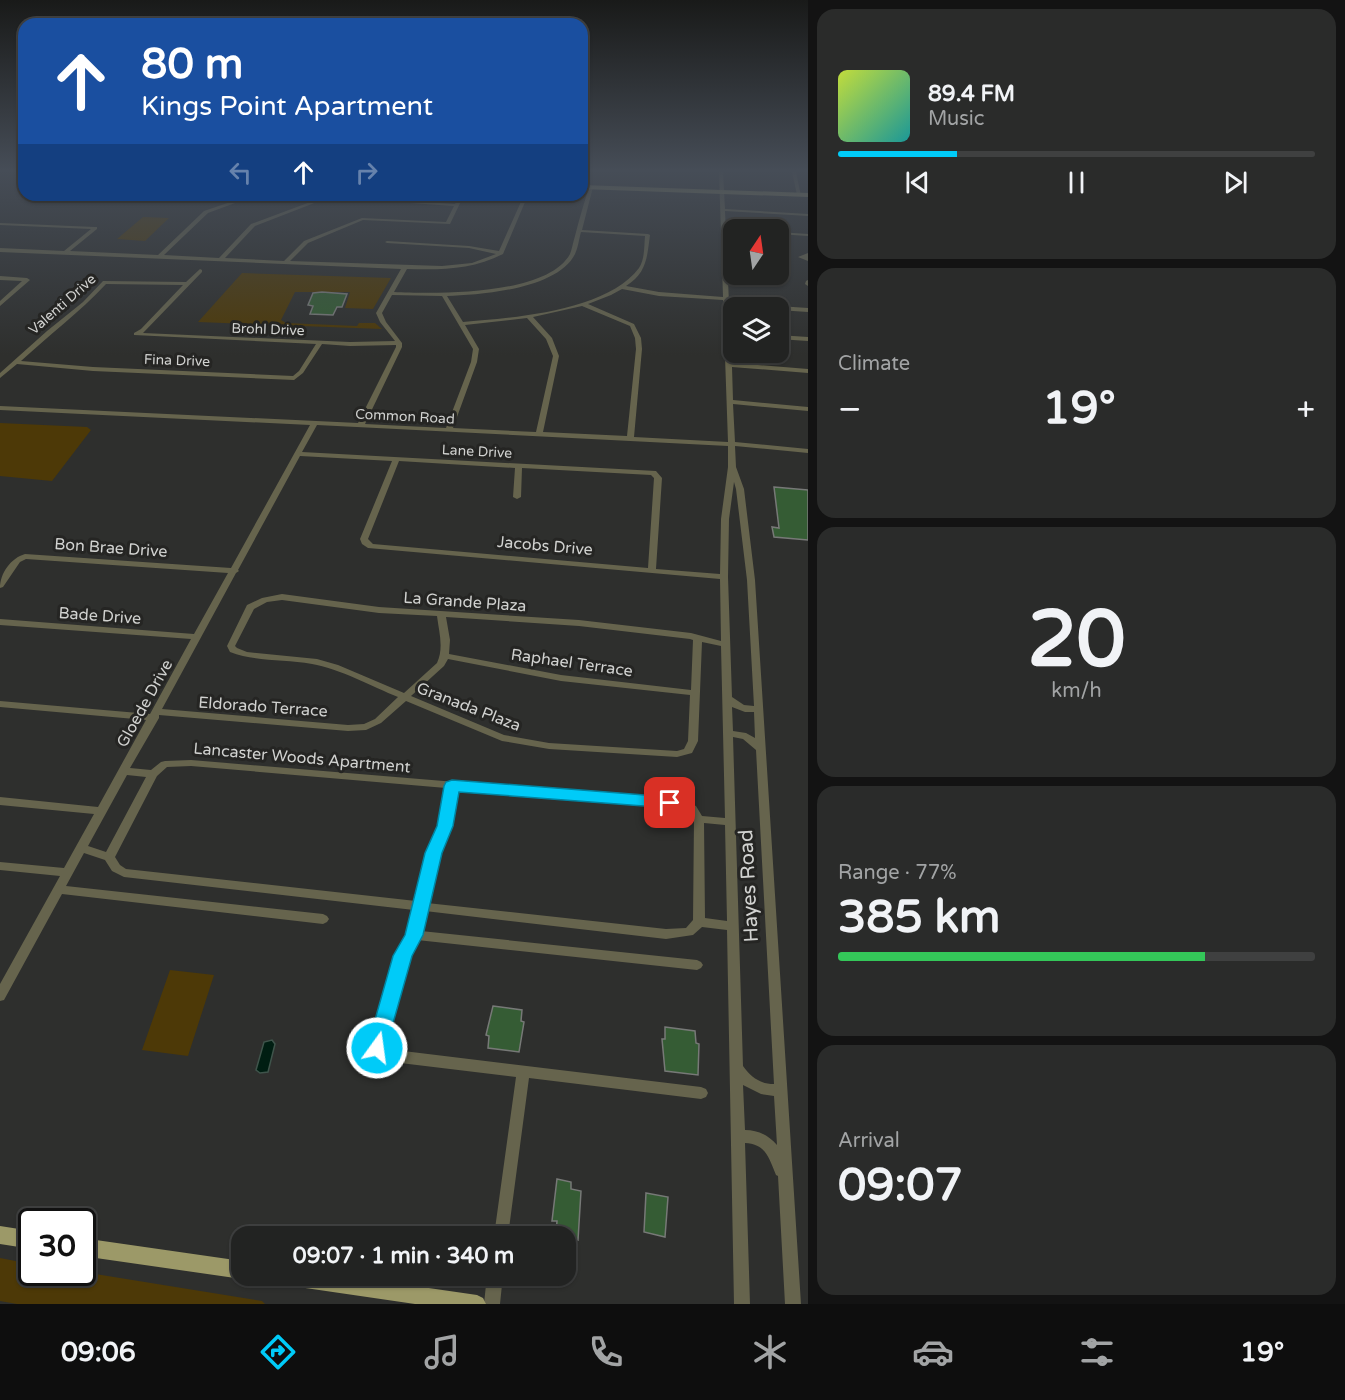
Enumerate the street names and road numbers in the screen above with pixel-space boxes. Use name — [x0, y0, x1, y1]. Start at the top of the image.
street label: Valenti Drive — [25, 271, 99, 338]
street label: Brohl Drive — [231, 320, 305, 339]
street label: Fina Drive — [144, 351, 211, 370]
street label: Common Road — [355, 405, 455, 428]
street label: Lane Drive — [441, 441, 513, 462]
street label: Jacobs Drive — [496, 532, 594, 560]
street label: Bon Brae Drive — [54, 534, 168, 562]
street label: La Grande Plaza — [403, 588, 527, 616]
street label: Bade Drive — [58, 603, 142, 629]
street label: Raphael Terrace — [510, 645, 634, 681]
street label: Gloede Drive — [112, 656, 177, 751]
street label: Granada Plaza — [414, 678, 523, 736]
street label: Eldorado Terrace — [198, 692, 328, 721]
street label: Lancaster Woods Apartment — [193, 739, 411, 777]
street label: Hayes Road — [734, 829, 764, 943]

